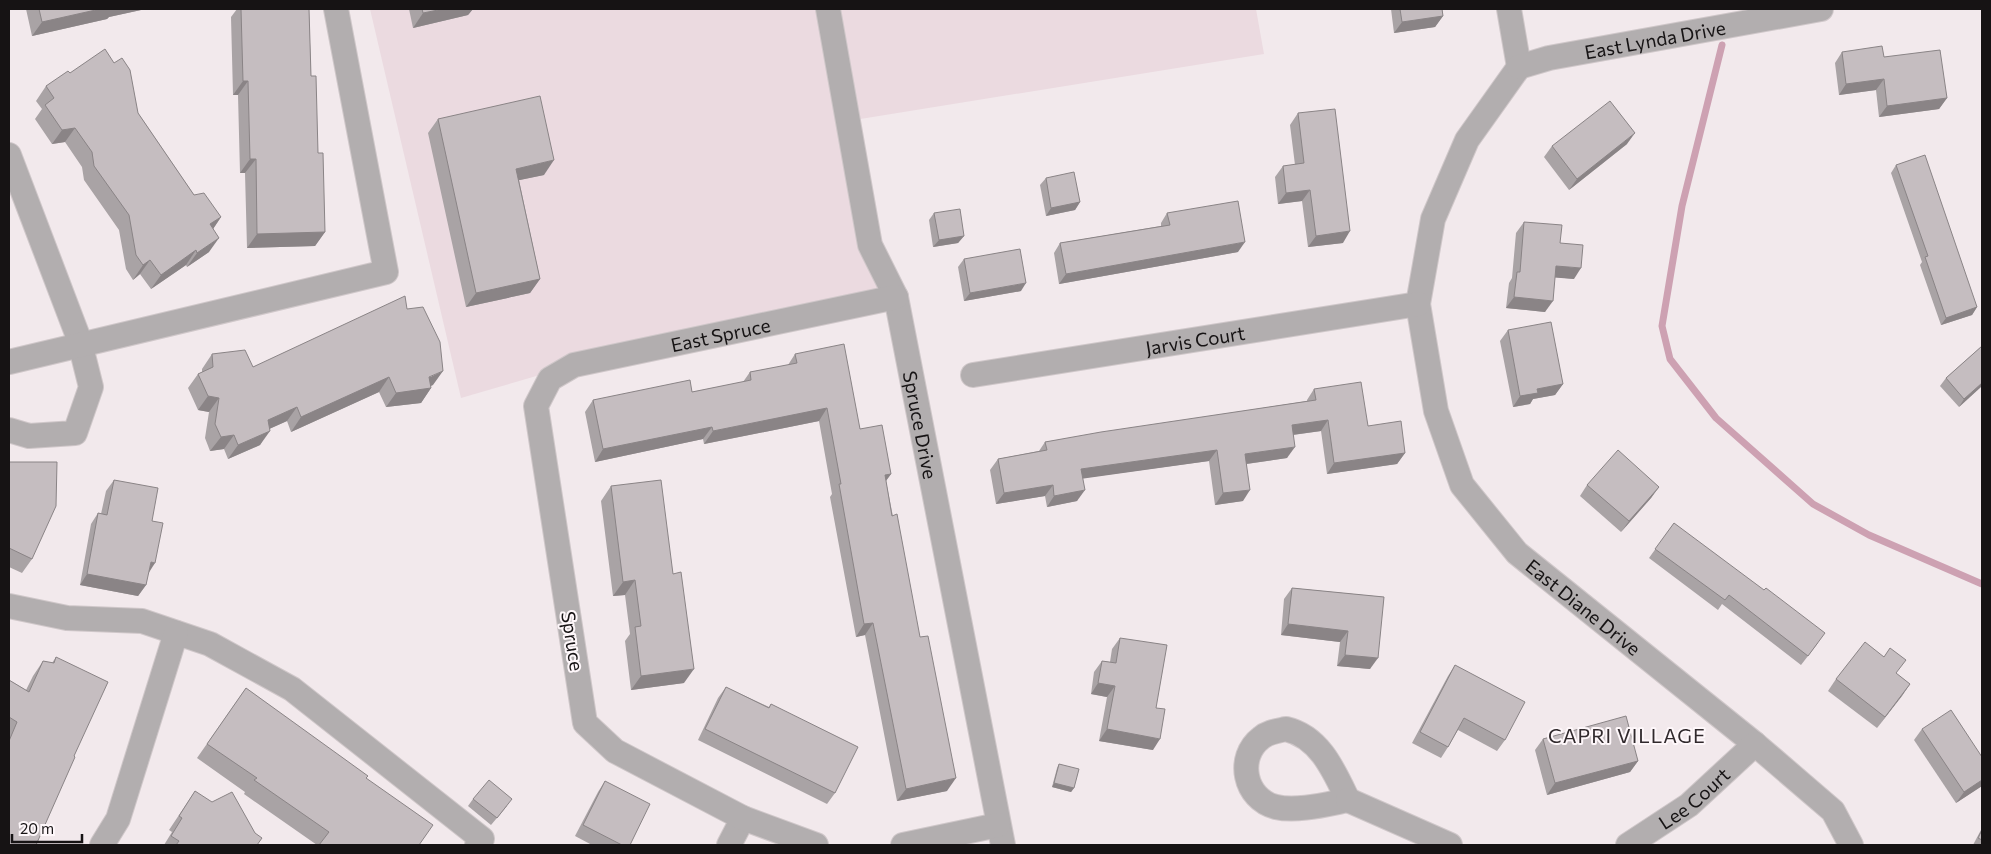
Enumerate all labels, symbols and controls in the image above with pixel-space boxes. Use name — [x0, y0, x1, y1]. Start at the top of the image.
street label: East Lynda Drive — [1583, 15, 1727, 63]
street label: East Spruce — [669, 312, 772, 356]
street label: Jarvis Court — [1144, 320, 1247, 359]
street label: Spruce Drive — [899, 369, 943, 481]
street label: East Diane Drive — [1522, 554, 1646, 660]
street label: Spruce — [557, 610, 589, 672]
district label: CAPRI VILLAGE — [1548, 723, 1706, 747]
street label: Lee Court — [1654, 762, 1734, 834]
scale bar — [12, 812, 82, 844]
text: 20 m — [20, 819, 54, 837]

